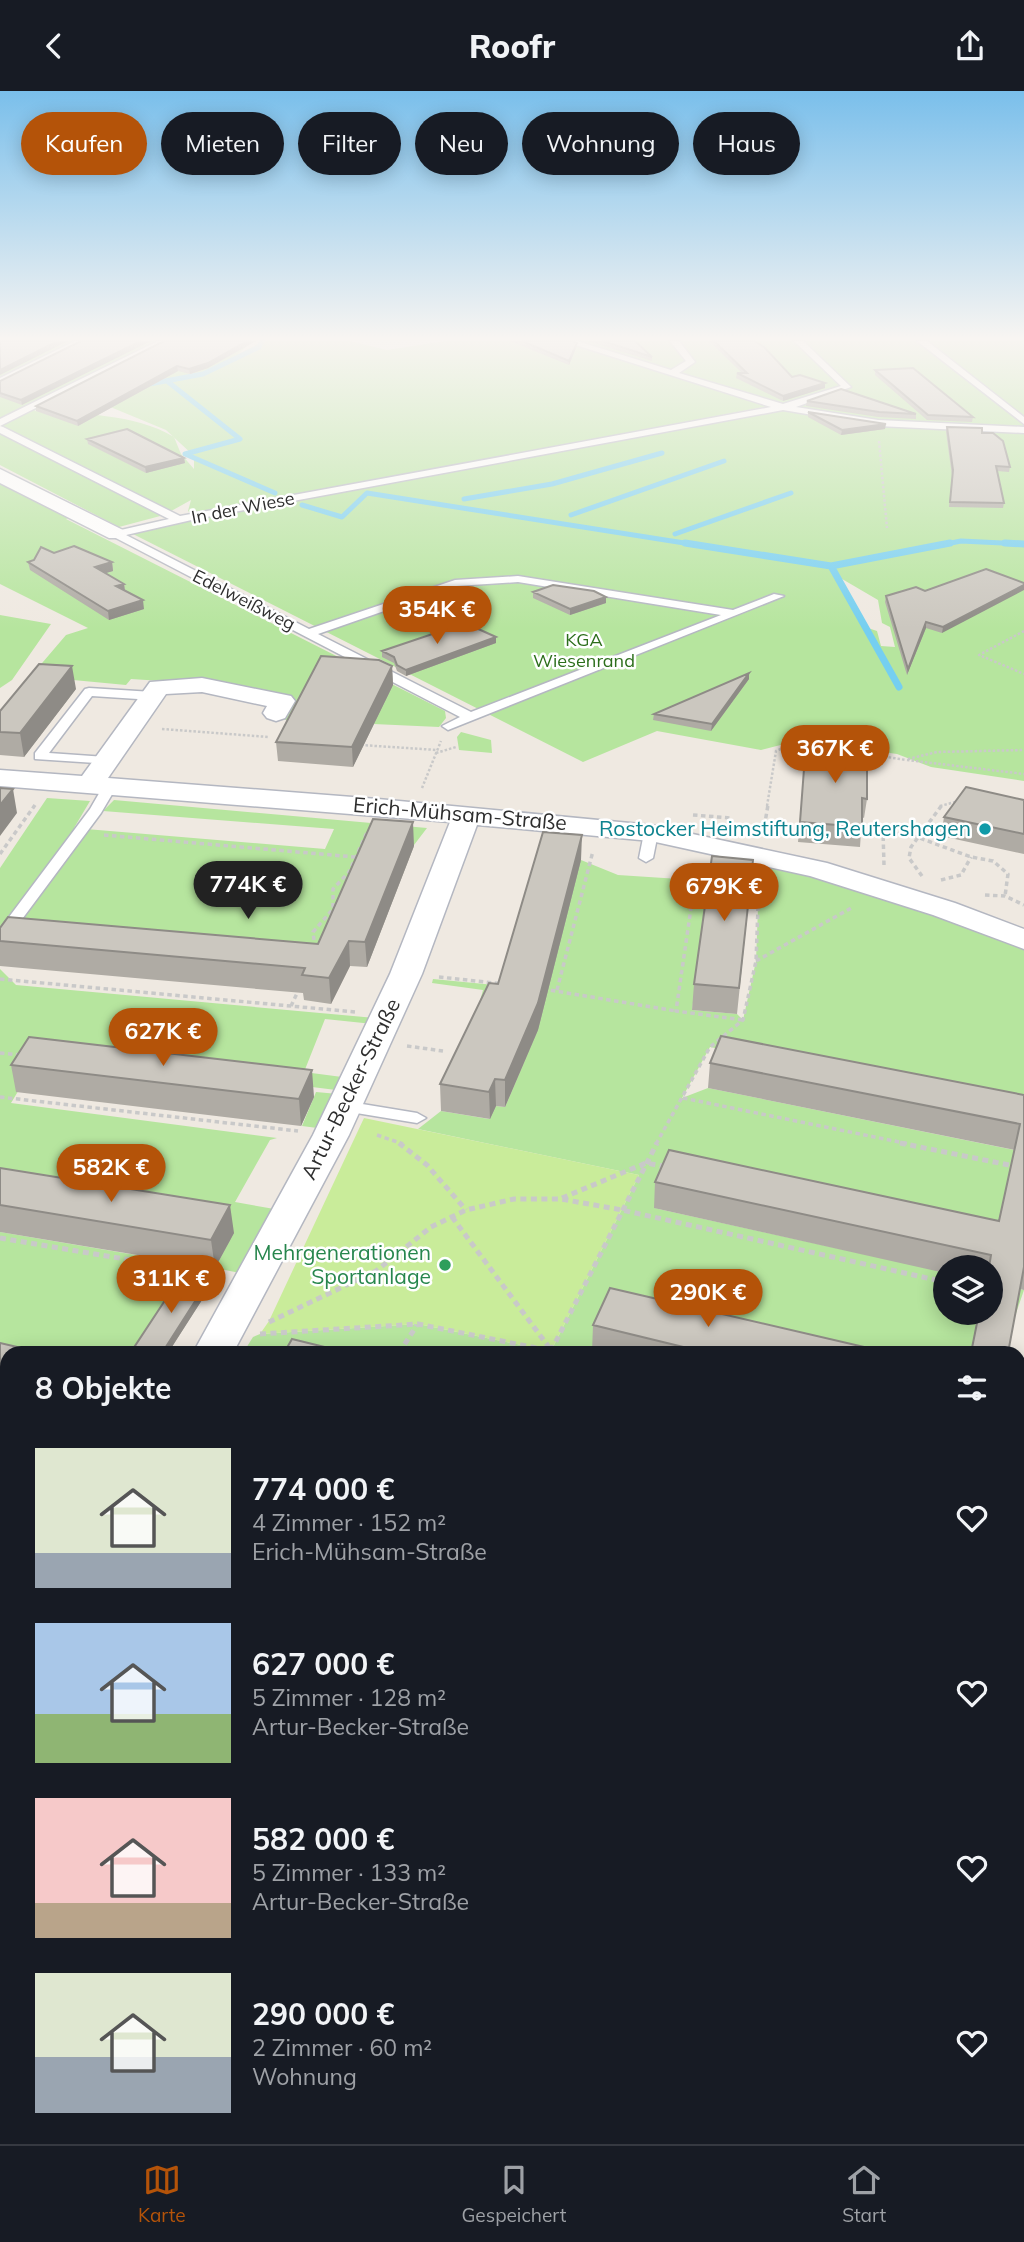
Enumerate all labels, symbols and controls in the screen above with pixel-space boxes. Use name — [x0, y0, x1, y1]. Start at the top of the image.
text: Roofr — [469, 26, 555, 66]
icon: back — [35, 27, 73, 65]
icon: share — [951, 27, 989, 65]
chip: Kaufen — [21, 112, 147, 175]
chip: Mieten — [161, 112, 284, 175]
chip: Filter — [298, 112, 401, 175]
chip: Neu — [415, 112, 508, 175]
chip: Wohnung — [522, 112, 679, 175]
chip: Haus — [693, 112, 800, 175]
street label: In der Wiese — [189, 486, 296, 529]
street label: Edelweißweg — [189, 564, 299, 635]
pin: 354K € — [380, 587, 494, 646]
text: 354K € — [399, 594, 475, 623]
park label: KGA Wiesenrand — [533, 628, 635, 672]
pin: 367K € — [778, 725, 892, 785]
text: 367K € — [797, 733, 873, 762]
street label: Erich-Mühsam-Straße — [352, 791, 568, 835]
place label: Rostocker Heimstiftung, Reutershagen — [599, 815, 971, 841]
marker: Rostocker Heimstiftung, Reutershagen — [977, 821, 993, 837]
pin: 774K € — [191, 861, 305, 921]
pin: 679K € — [667, 863, 781, 923]
text: 774K € — [210, 869, 286, 898]
text: 679K € — [686, 871, 762, 900]
street label: Artur-Becker-Straße — [295, 994, 405, 1183]
pin: 627K € — [106, 1009, 220, 1068]
text: 627K € — [125, 1016, 201, 1045]
pin: 582K € — [54, 1145, 168, 1204]
text: 582K € — [73, 1152, 149, 1181]
place label: Mehrgenerationen Sportanlage — [253, 1239, 431, 1289]
pin: 311K € — [114, 1255, 228, 1315]
map controls — [933, 1255, 1003, 1325]
button: layers — [933, 1255, 1003, 1325]
marker: Mehrgenerationen Sportanlage — [437, 1257, 453, 1273]
text: 311K € — [133, 1263, 209, 1292]
pin: 290K € — [651, 1269, 765, 1329]
text: 290K € — [670, 1277, 746, 1306]
text: 8 Objekte — [35, 1369, 171, 1407]
icon: filters — [953, 1369, 991, 1407]
text: 774 000 € — [252, 1470, 394, 1508]
icon: home — [91, 1476, 175, 1560]
icon: heart — [953, 1499, 991, 1537]
text: 4 Zimmer · 152 m² — [252, 1508, 446, 1537]
text: Erich-Mühsam-Straße — [252, 1537, 487, 1566]
text: 627 000 € — [252, 1645, 394, 1683]
icon: home — [91, 1651, 175, 1735]
icon: heart — [953, 1674, 991, 1712]
text: 5 Zimmer · 128 m² — [252, 1683, 446, 1712]
text: Artur-Becker-Straße — [252, 1712, 469, 1741]
text: 582 000 € — [252, 1820, 394, 1858]
icon: home — [91, 1826, 175, 1910]
icon: heart — [953, 1849, 991, 1887]
text: 5 Zimmer · 133 m² — [252, 1858, 446, 1887]
text: Artur-Becker-Straße — [252, 1887, 469, 1916]
text: 290 000 € — [252, 1995, 394, 2033]
icon: home — [91, 2001, 175, 2085]
icon: heart — [953, 2024, 991, 2062]
text: 2 Zimmer · 60 m² — [252, 2033, 432, 2062]
text: Wohnung — [252, 2062, 357, 2091]
tab: Karte — [138, 2161, 186, 2227]
tab: Gespeichert — [461, 2161, 566, 2227]
tab: Start — [842, 2161, 886, 2227]

